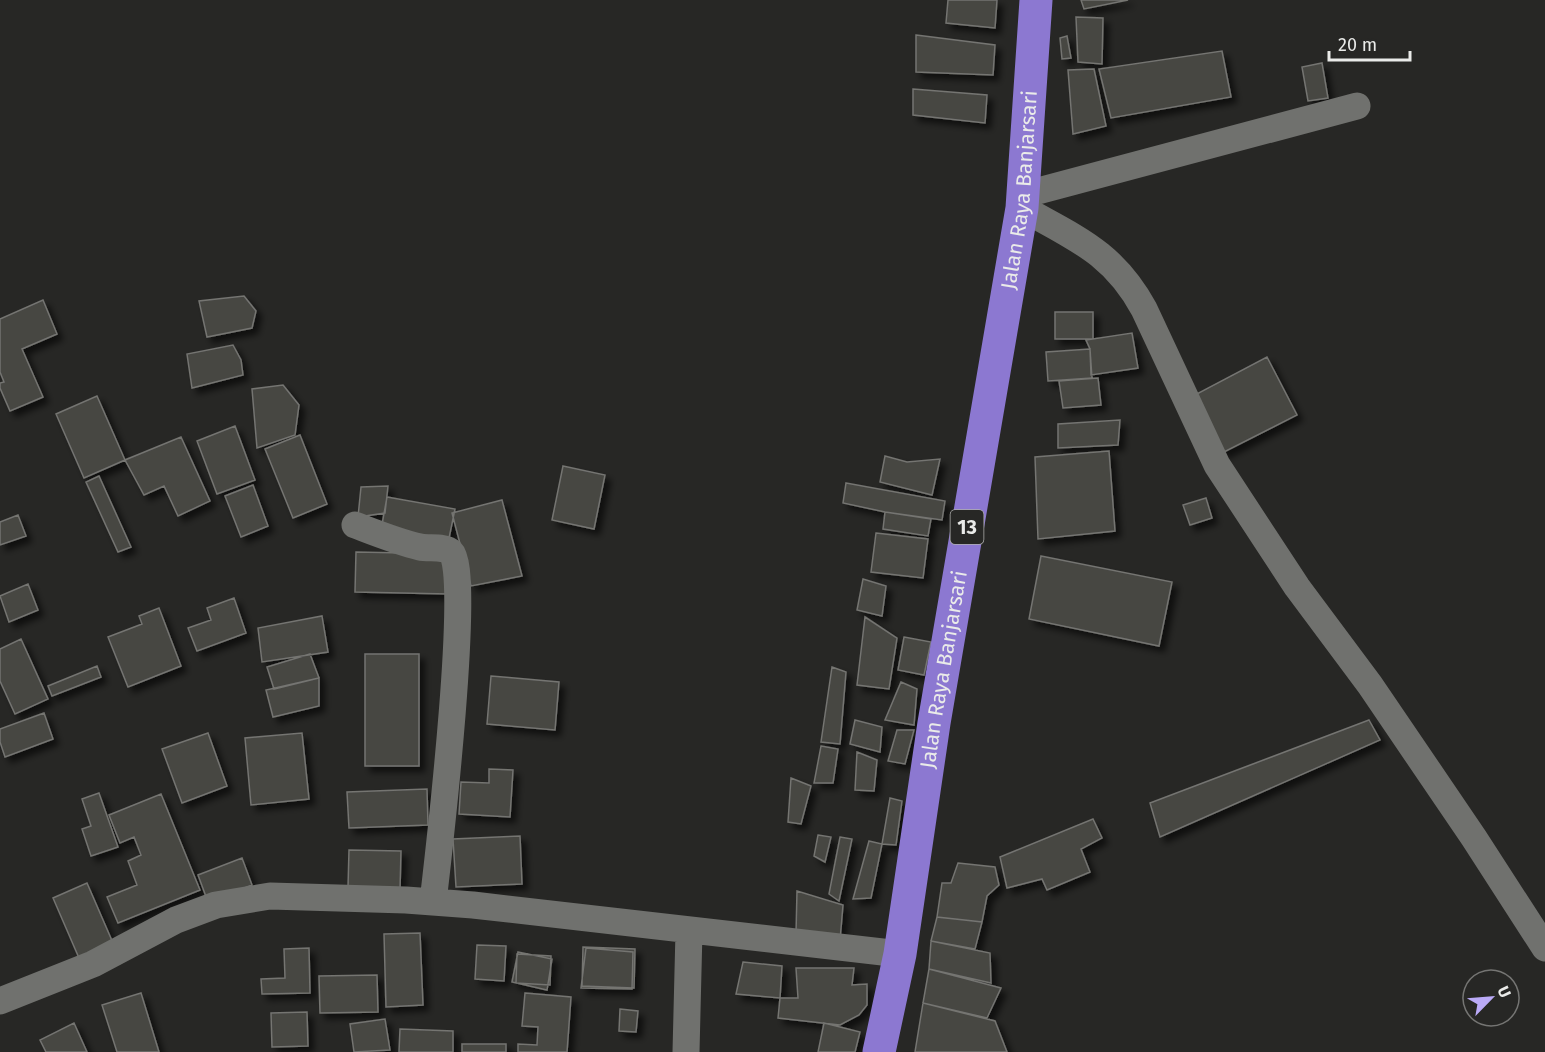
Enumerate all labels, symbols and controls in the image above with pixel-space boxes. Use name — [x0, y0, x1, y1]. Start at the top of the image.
scale bar — [1329, 24, 1410, 62]
text: 20 m — [1338, 34, 1377, 56]
street label: Jalan Raya Banjarsari — [995, 89, 1043, 291]
road number: 13 — [950, 510, 984, 544]
street label: Jalan Raya Banjarsari — [914, 569, 973, 770]
north arrow — [1461, 968, 1521, 1028]
text: U — [1493, 983, 1515, 1001]

